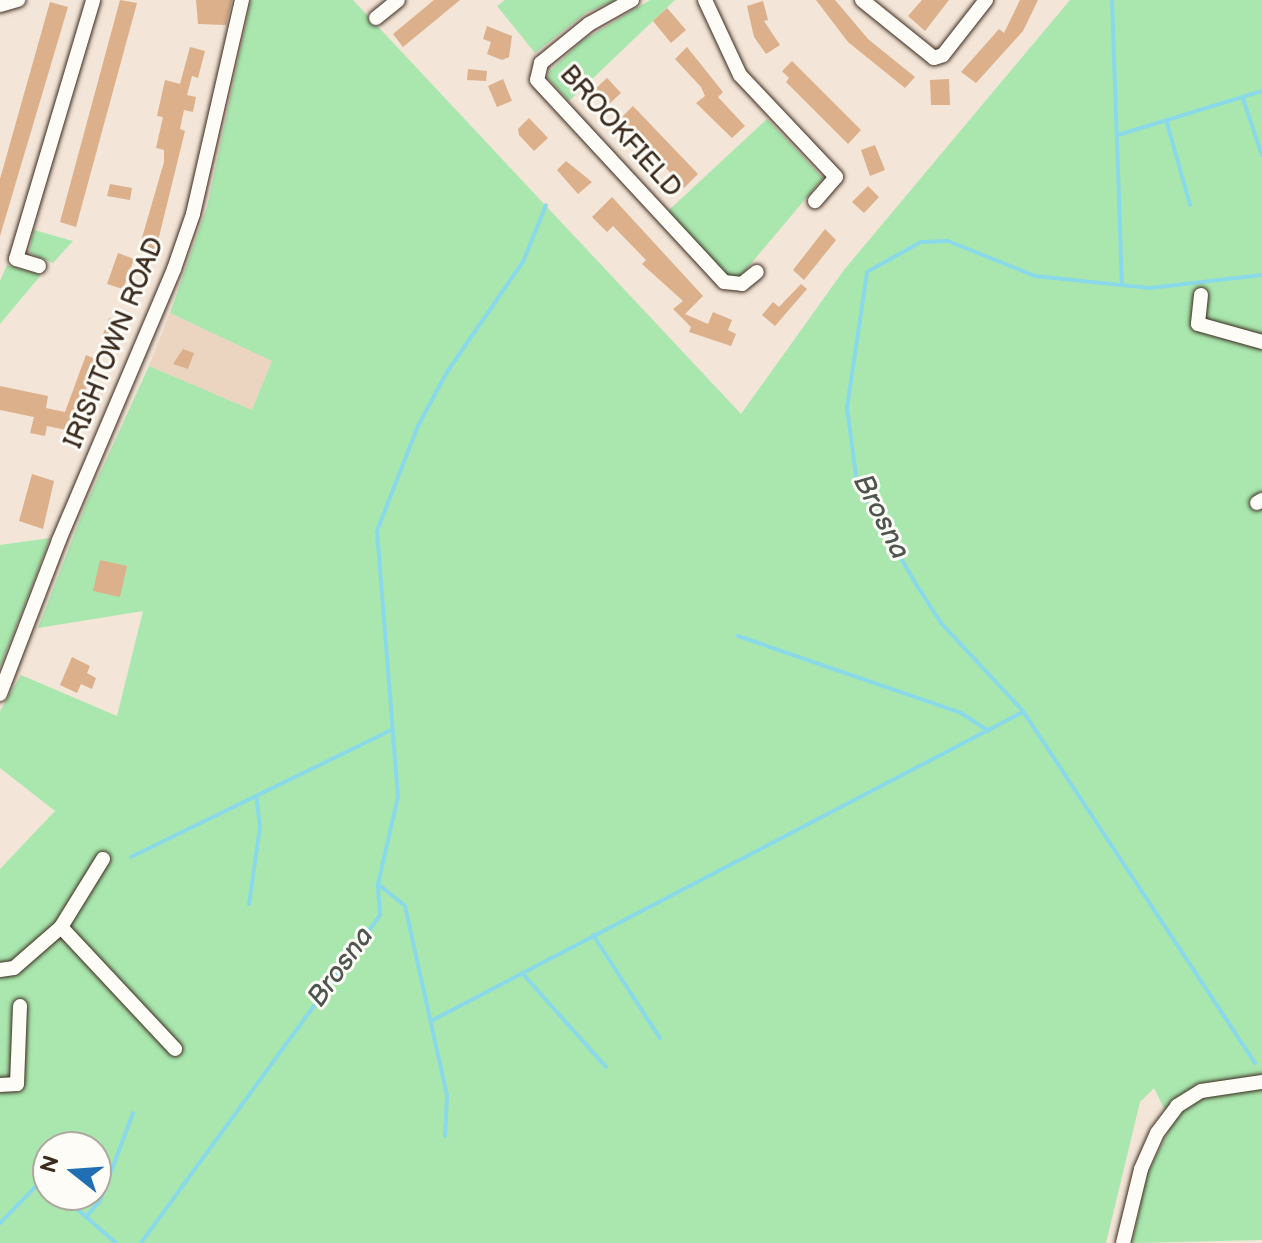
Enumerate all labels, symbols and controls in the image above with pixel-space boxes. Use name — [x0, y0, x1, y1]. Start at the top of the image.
street label: BROOKFIELD — [553, 60, 687, 204]
street label: IRISHTOWN ROAD — [58, 233, 172, 453]
water label: Brosna — [845, 469, 917, 565]
water label: Brosna — [301, 920, 381, 1014]
north arrow — [32, 1131, 112, 1211]
text: N — [35, 1153, 66, 1176]

